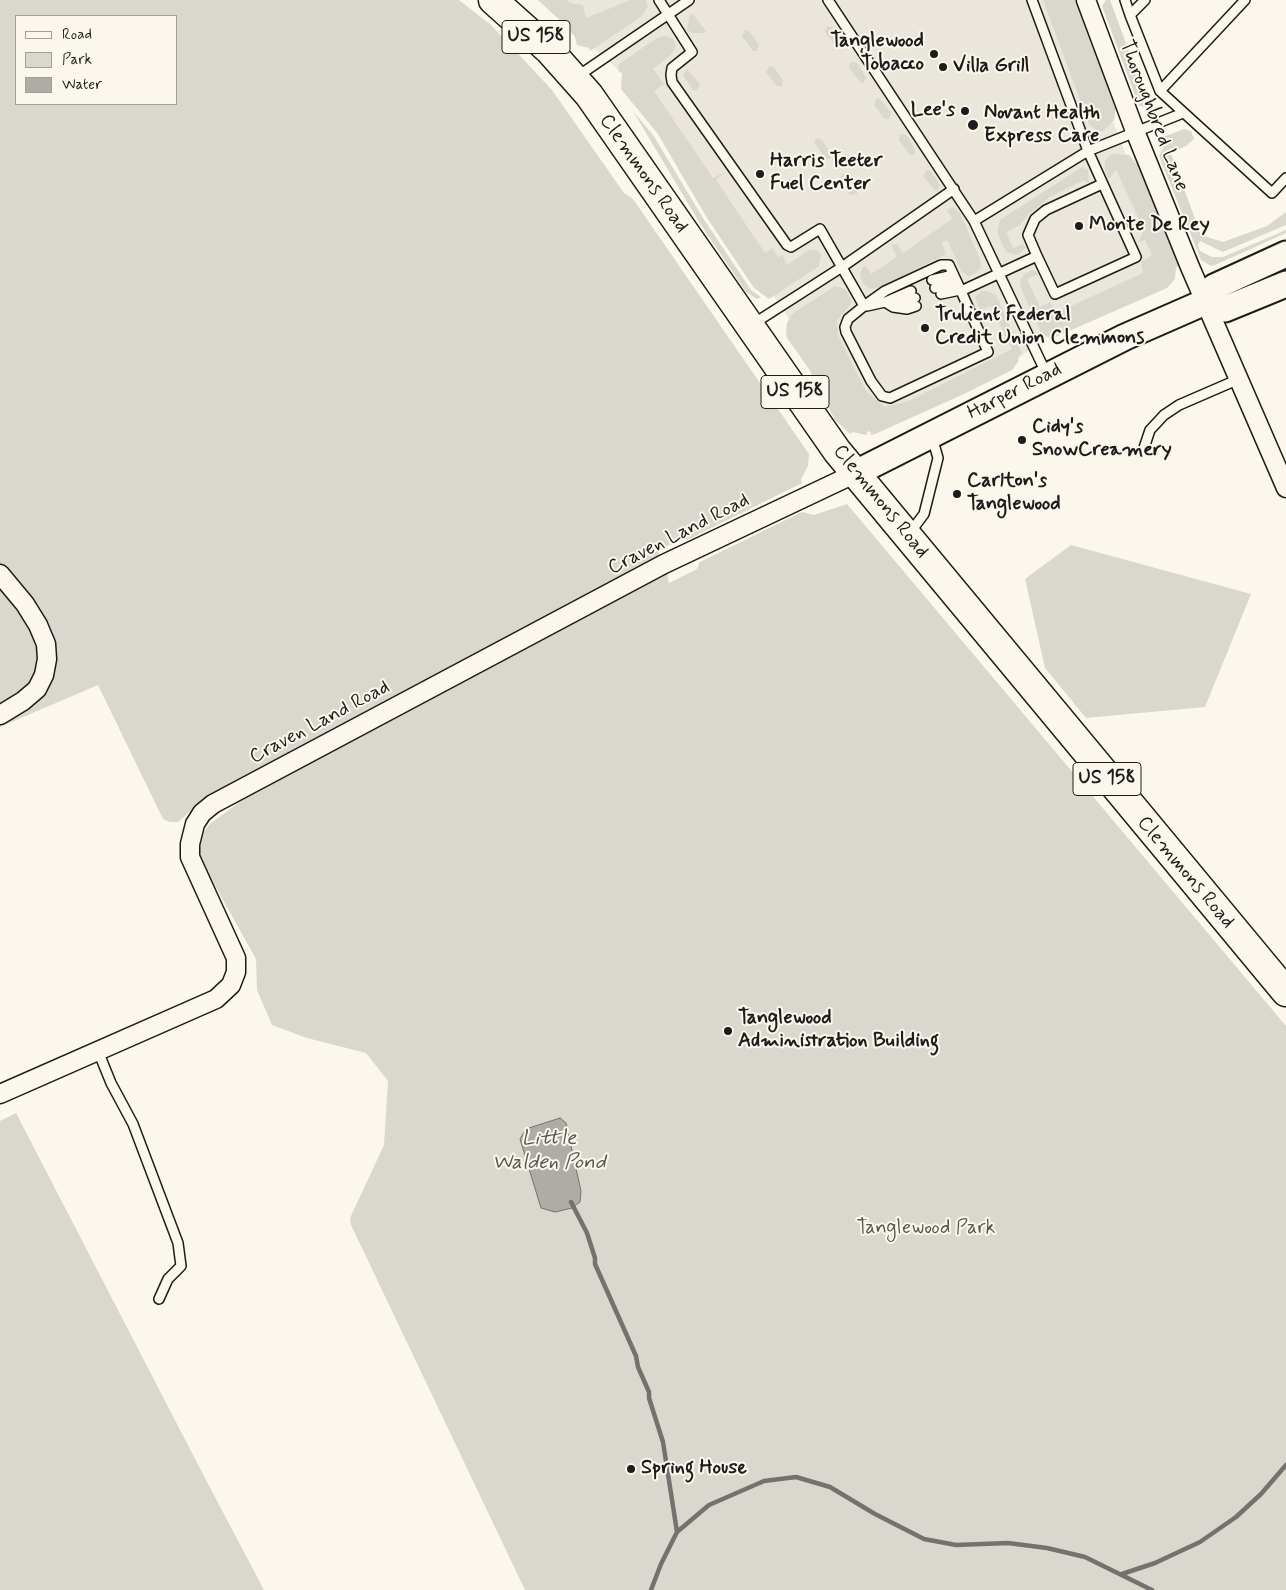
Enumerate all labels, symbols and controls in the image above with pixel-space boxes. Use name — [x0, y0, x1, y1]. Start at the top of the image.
legend — [15, 15, 178, 105]
road number: US 158 — [502, 21, 570, 54]
text: Road — [62, 25, 92, 45]
place label: Tanglewood Tobacco — [830, 30, 924, 77]
street label: Thoroughbred Lane — [1113, 37, 1193, 195]
marker: Tanglewood Tobacco — [928, 48, 940, 60]
text: Park — [62, 50, 92, 70]
place label: Villa Grill — [953, 55, 1029, 79]
marker: Villa Grill — [937, 61, 949, 73]
text: Water — [62, 75, 102, 95]
place label: Lee's — [911, 99, 955, 123]
place label: Novant Health Express Care — [984, 102, 1100, 149]
marker: Lee's — [959, 105, 971, 117]
street label: Clemmons Road — [593, 110, 693, 238]
marker: Novant Health Express Care — [966, 118, 980, 132]
place label: Harris Teeter Fuel Center — [770, 150, 882, 197]
marker: Harris Teeter Fuel Center — [754, 168, 766, 180]
place label: Monte De Rey — [1089, 214, 1210, 238]
marker: Monte De Rey — [1073, 220, 1085, 232]
place label: Trulient Federal Credit Union Clemmons — [935, 304, 1144, 351]
marker: Trulient Federal Credit Union Clemmons — [919, 322, 931, 334]
street label: Harper Road — [964, 358, 1066, 426]
road number: US 158 — [761, 376, 829, 408]
place label: Cidy's SnowCreamery — [1032, 416, 1172, 463]
marker: Cidy's SnowCreamery — [1016, 434, 1028, 446]
street label: Clemmons Road — [827, 440, 933, 564]
place label: Carlton's Tanglewood — [967, 470, 1061, 517]
marker: Carlton's Tanglewood — [951, 488, 963, 500]
street label: Craven Land Road — [604, 489, 754, 581]
street label: Craven Land Road — [246, 676, 394, 770]
road number: US 158 — [1073, 762, 1141, 796]
street label: Clemmons Road — [1131, 812, 1239, 934]
place label: Tanglewood Administration Building — [738, 1007, 939, 1054]
marker: Tanglewood Administration Building — [722, 1025, 734, 1037]
water label: Little Walden Pond — [492, 1127, 606, 1177]
park label: Tanglewood Park — [857, 1217, 995, 1241]
place label: Spring House — [641, 1457, 747, 1481]
marker: Spring House — [625, 1463, 637, 1475]

